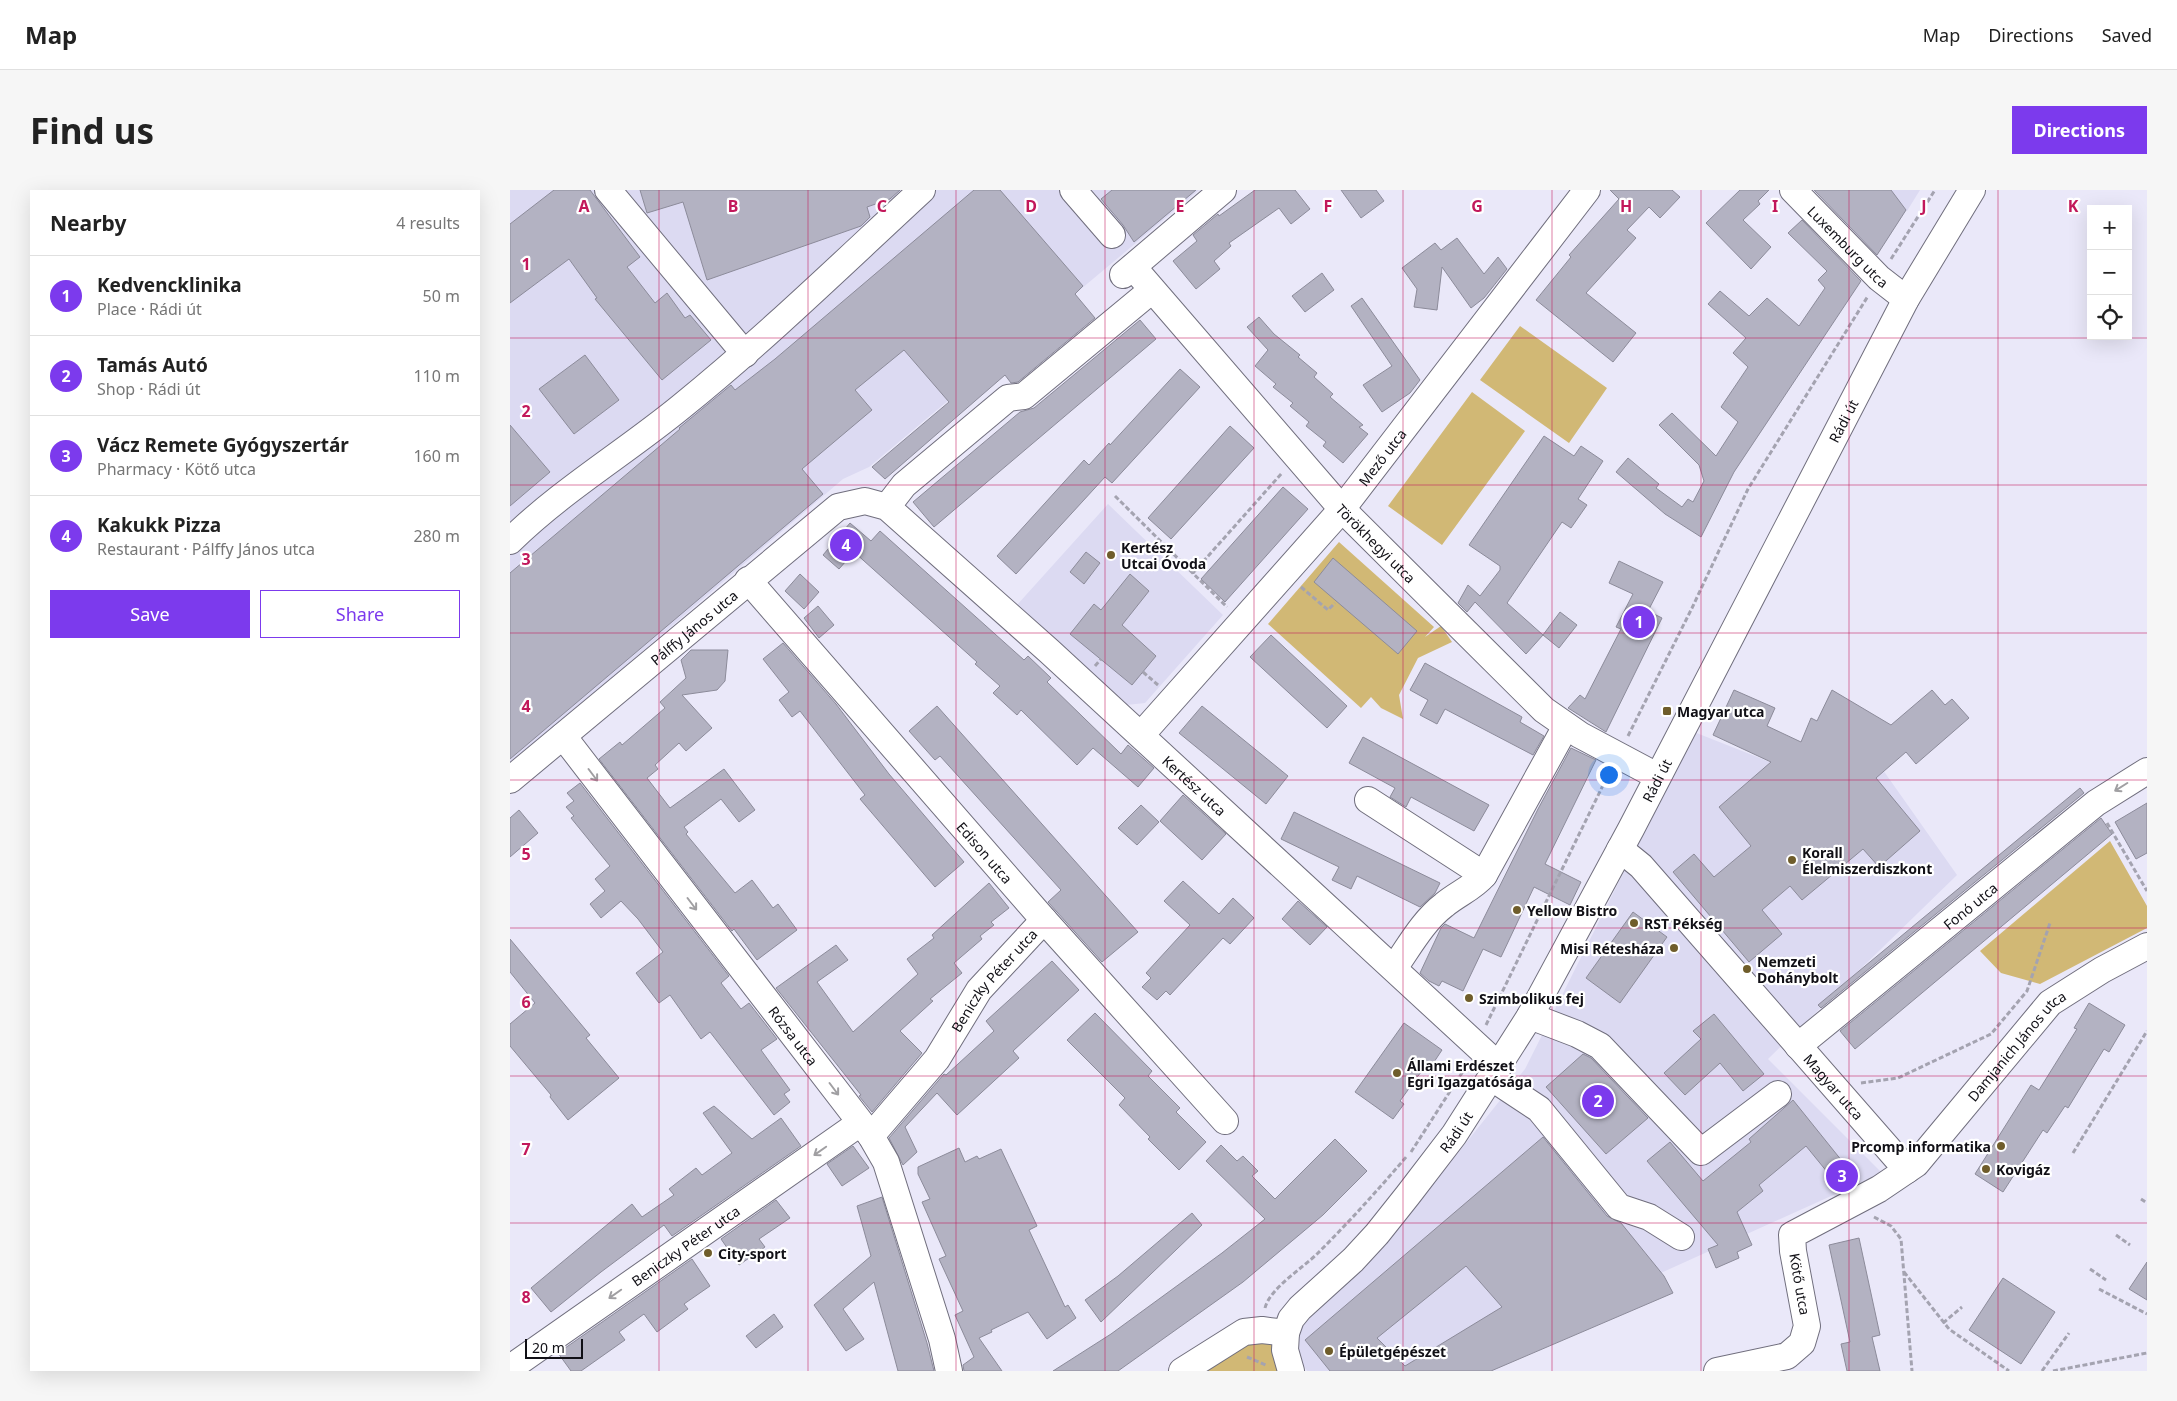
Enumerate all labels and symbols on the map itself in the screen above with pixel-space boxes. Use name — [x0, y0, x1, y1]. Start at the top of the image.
text: A — [578, 195, 590, 217]
text: B — [728, 195, 738, 217]
text: C — [877, 195, 887, 217]
text: D — [1025, 195, 1037, 217]
text: E — [1176, 195, 1185, 217]
text: F — [1324, 195, 1332, 217]
text: G — [1471, 195, 1483, 217]
text: H — [1620, 195, 1632, 217]
text: I — [1772, 195, 1778, 217]
text: J — [1919, 195, 1927, 217]
text: K — [2068, 195, 2079, 217]
street label: Luxemburg utca — [1804, 201, 1893, 292]
text: 1 — [521, 253, 531, 275]
street label: Rádi út — [1824, 396, 1862, 446]
text: 2 — [521, 400, 531, 422]
street label: Mező utca — [1354, 424, 1410, 490]
street label: Törökhegyi utca — [1332, 500, 1420, 587]
pin: 4 — [830, 526, 862, 564]
place label: Kertész Utcai Óvoda — [1121, 538, 1206, 573]
text: 3 — [521, 548, 531, 570]
marker: Kertész Utcai Óvoda — [1105, 549, 1117, 561]
street label: Pálffy János utca — [646, 585, 741, 669]
pin: 1 — [1623, 603, 1655, 641]
text: 4 — [521, 695, 531, 717]
place label: Magyar utca — [1677, 702, 1765, 721]
marker: Magyar utca — [1661, 705, 1673, 717]
street label: Kertész utca — [1159, 751, 1231, 820]
street label: Rádi út — [1637, 755, 1675, 805]
your location — [1596, 762, 1622, 788]
one-way arrow — [588, 768, 598, 782]
one-way arrow — [2115, 782, 2129, 792]
street label: Edison utca — [953, 817, 1017, 887]
text: 5 — [521, 843, 531, 865]
place label: Korall Élelmiszerdiszkont — [1802, 843, 1932, 878]
marker: Korall Élelmiszerdiszkont — [1786, 854, 1798, 866]
street label: Fonó utca — [1939, 878, 2001, 934]
one-way arrow — [687, 897, 697, 911]
place label: Yellow Bistro — [1527, 901, 1617, 920]
marker: Yellow Bistro — [1511, 904, 1523, 916]
place label: RST Pékség — [1644, 914, 1723, 933]
marker: RST Pékség — [1628, 917, 1640, 929]
street label: Beniczky Péter utca — [946, 924, 1041, 1035]
place label: Misi Rétesháza — [1560, 939, 1664, 958]
marker: Misi Rétesháza — [1668, 942, 1680, 954]
place label: Nemzeti Dohánybolt — [1757, 952, 1838, 987]
marker: Nemzeti Dohánybolt — [1741, 963, 1753, 975]
street label: Damjanich János utca — [1963, 986, 2069, 1105]
place label: Szimbolikus fej — [1479, 989, 1584, 1008]
text: 6 — [521, 991, 531, 1013]
marker: Szimbolikus fej — [1463, 992, 1475, 1004]
street label: Rózsa utca — [765, 1002, 823, 1069]
street label: Magyar utca — [1800, 1049, 1868, 1124]
place label: Állami Erdészet Egri Igazgatósága — [1407, 1056, 1532, 1091]
marker: Állami Erdészet Egri Igazgatósága — [1391, 1067, 1403, 1079]
one-way arrow — [828, 1082, 839, 1095]
pin: 2 — [1582, 1082, 1614, 1120]
street label: Rádi út — [1435, 1107, 1476, 1156]
place label: Prcomp informatika — [1851, 1137, 1991, 1156]
text: 7 — [521, 1138, 531, 1160]
marker: Prcomp informatika — [1995, 1140, 2007, 1152]
one-way arrow — [813, 1146, 827, 1156]
pin: 3 — [1826, 1157, 1858, 1195]
place label: Kovigáz — [1996, 1160, 2050, 1179]
marker: Kovigáz — [1980, 1163, 1992, 1175]
street label: Beniczky Péter utca — [627, 1201, 743, 1290]
place label: City-sport — [718, 1244, 787, 1263]
marker: City-sport — [702, 1247, 714, 1259]
street label: Kötő utca — [1785, 1252, 1815, 1316]
text: 8 — [521, 1286, 531, 1308]
one-way arrow — [608, 1289, 622, 1299]
scale bar — [525, 1336, 582, 1359]
place label: Épületgépészet — [1339, 1342, 1446, 1361]
marker: Épületgépészet — [1323, 1345, 1335, 1357]

